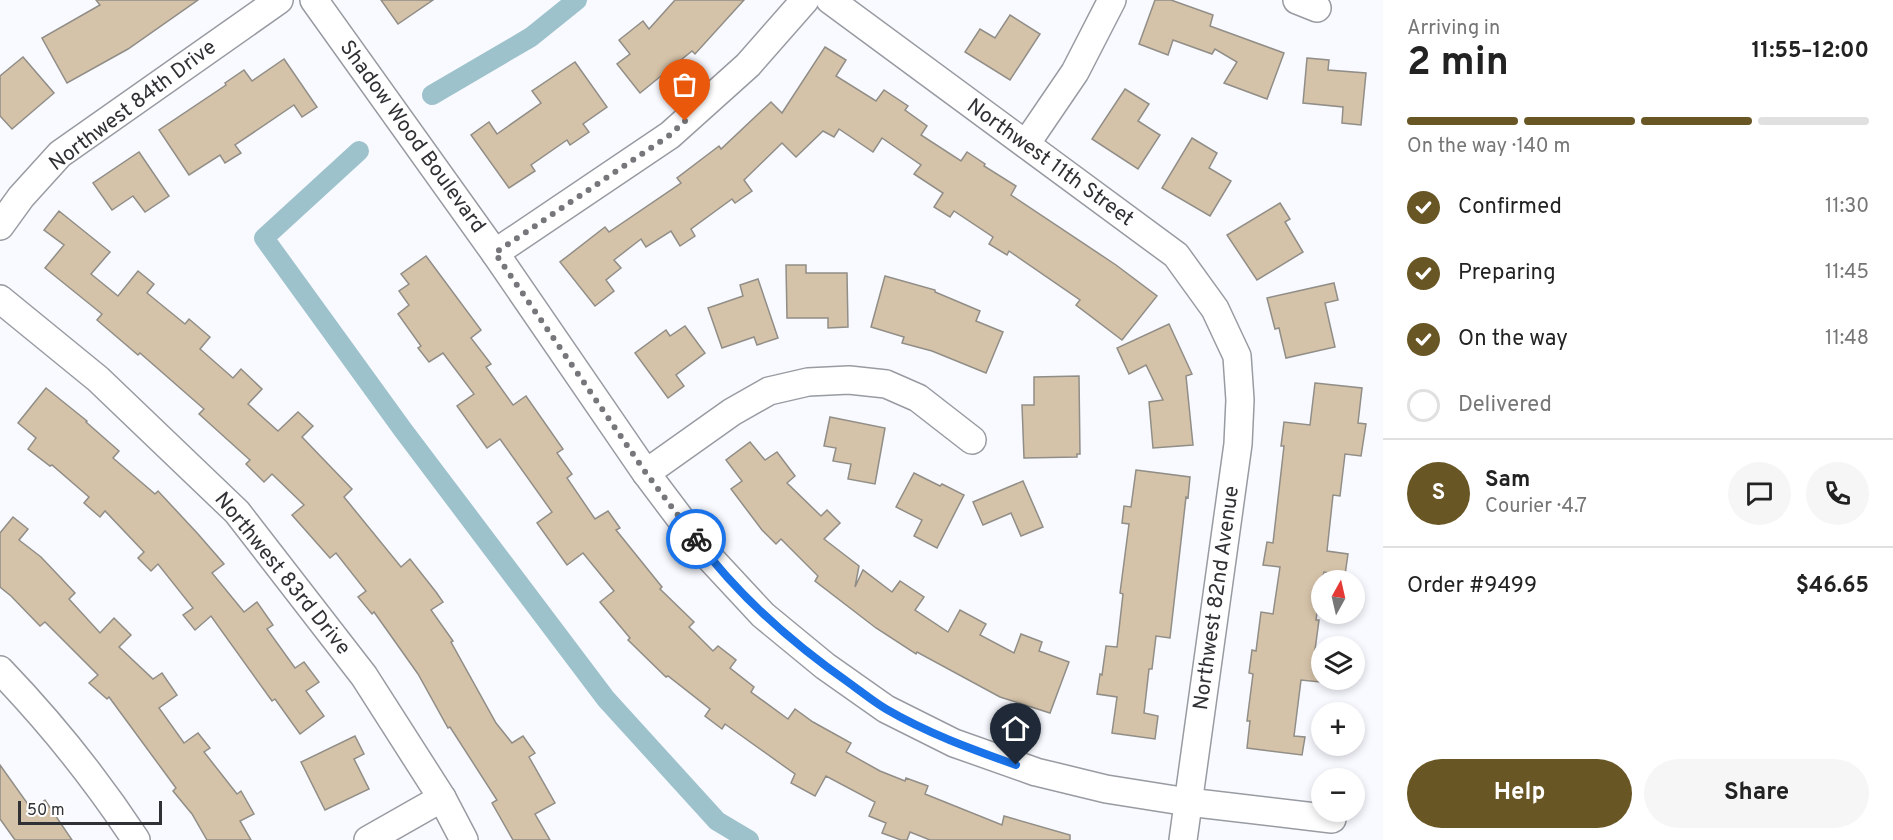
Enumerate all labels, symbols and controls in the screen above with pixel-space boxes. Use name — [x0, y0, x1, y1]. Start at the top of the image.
text: Arriving in — [1407, 16, 1500, 42]
street label: Northwest 84th Drive — [44, 34, 222, 178]
street label: Shadow Wood Boulevard — [333, 35, 491, 239]
text: 11:55–12:00 — [1752, 38, 1869, 65]
text: 2 min — [1407, 40, 1509, 89]
pin — [659, 59, 710, 121]
icon: bag — [668, 68, 701, 101]
street label: Northwest 11th Street — [961, 93, 1139, 233]
text: On the way · 140 m — [1407, 134, 1570, 160]
icon: check — [1407, 191, 1440, 224]
text: Confirmed — [1458, 194, 1562, 221]
text: 11:30 — [1825, 194, 1869, 220]
icon: check — [1407, 257, 1440, 290]
text: Preparing — [1458, 260, 1556, 287]
text: 11:45 — [1825, 260, 1869, 286]
icon: check — [1407, 323, 1440, 356]
text: On the way — [1458, 326, 1568, 353]
text: 11:48 — [1825, 326, 1869, 352]
text: Delivered — [1458, 392, 1552, 419]
button: chat — [1728, 462, 1791, 525]
button: phone — [1806, 462, 1869, 525]
text: Sam — [1485, 467, 1530, 494]
text: S — [1432, 480, 1445, 507]
street label: Northwest 82nd Avenue — [1188, 484, 1246, 712]
street label: Northwest 83rd Drive — [208, 487, 356, 661]
text: Courier · 4.7 — [1485, 494, 1587, 520]
courier — [666, 509, 726, 569]
icon: bike — [680, 523, 713, 556]
north arrow — [1311, 570, 1365, 624]
map controls — [1311, 570, 1365, 822]
text: Order #9499 — [1407, 573, 1537, 600]
text: $46.65 — [1796, 573, 1869, 600]
button: layers — [1311, 636, 1365, 690]
button: + — [1311, 702, 1365, 756]
pin — [990, 703, 1041, 765]
icon: home — [999, 712, 1032, 745]
button: Help — [1407, 759, 1632, 828]
button: Share — [1644, 759, 1869, 828]
button: − — [1311, 768, 1365, 822]
scale bar — [18, 798, 162, 826]
text: 50 m — [27, 801, 65, 821]

